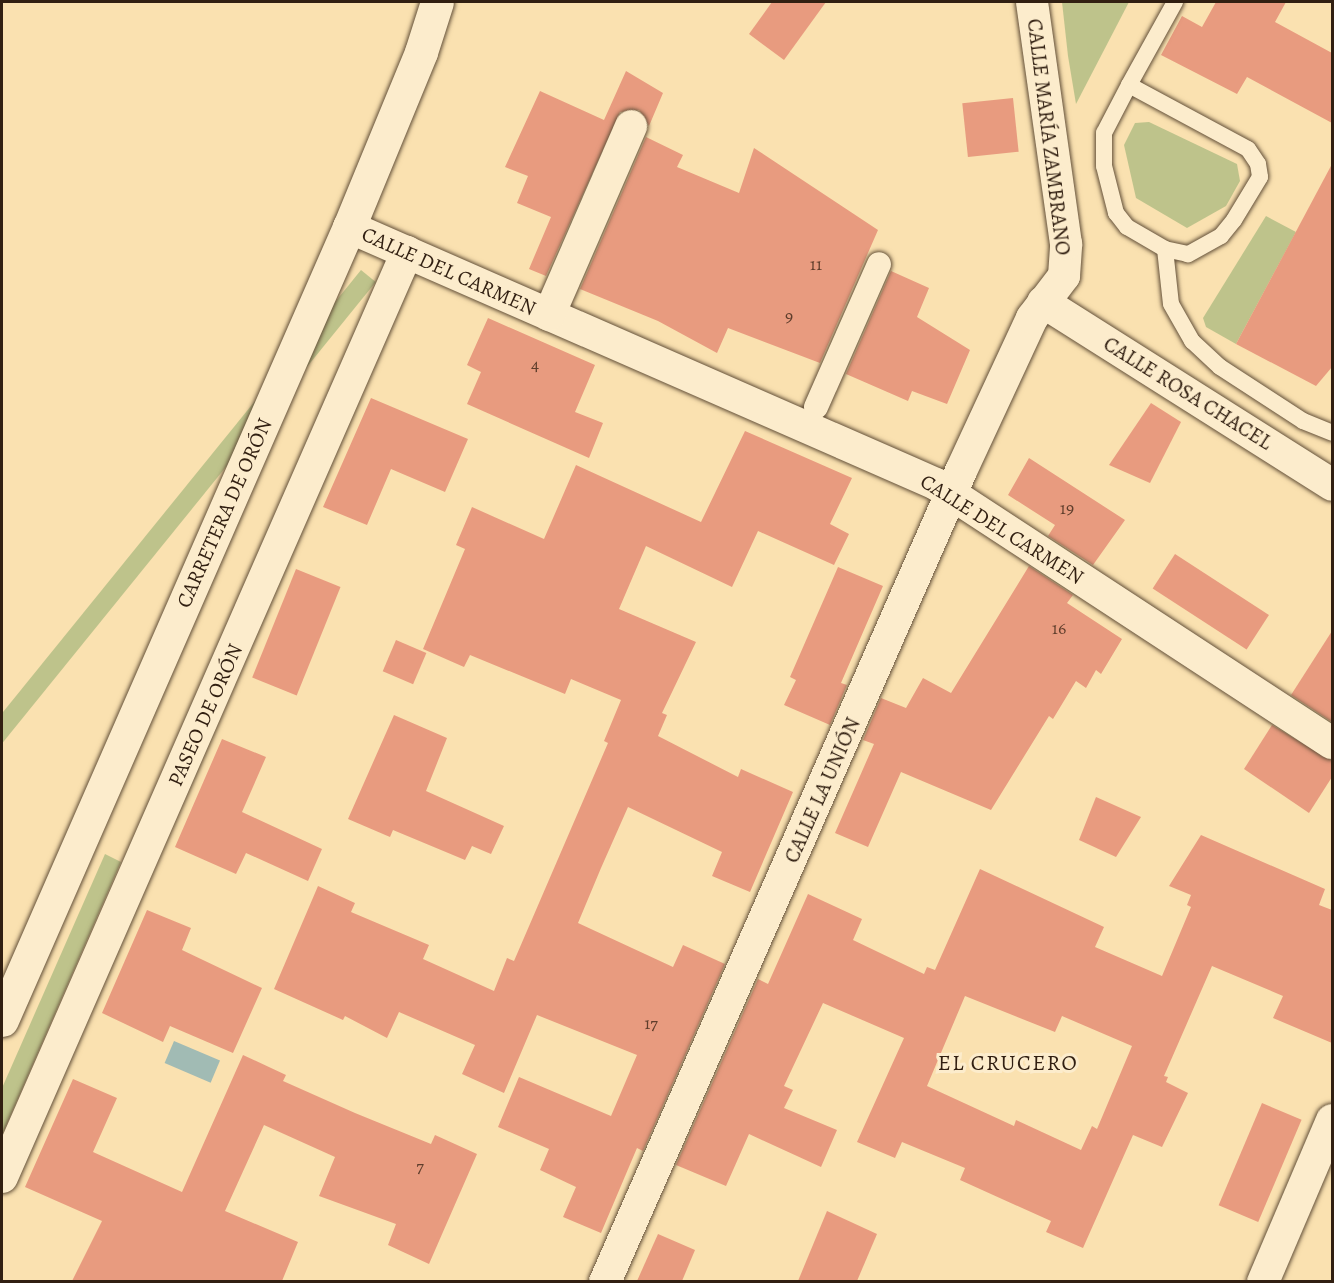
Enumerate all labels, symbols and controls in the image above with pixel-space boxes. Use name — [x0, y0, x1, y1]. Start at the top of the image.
street label: CALLE MARÍA ZAMBRANO — [1022, 17, 1076, 257]
street label: CALLE DEL CARMEN — [358, 221, 540, 321]
house number: 11 — [810, 253, 822, 275]
house number: 9 — [785, 305, 793, 327]
street label: CALLE ROSA CHACEL — [1099, 331, 1277, 455]
house number: 4 — [531, 353, 539, 375]
street label: CARRETERA DE ORÓN — [171, 414, 277, 612]
street label: CALLE DEL CARMEN — [916, 469, 1088, 589]
house number: 19 — [1060, 497, 1074, 519]
house number: 16 — [1052, 617, 1066, 639]
street label: PASEO DE ORÓN — [162, 640, 248, 790]
street label: CALLE LA UNIÓN — [779, 713, 865, 867]
house number: 17 — [644, 1012, 658, 1034]
district label: EL CRUCERO — [938, 1051, 1078, 1077]
house number: 7 — [416, 1155, 424, 1177]

